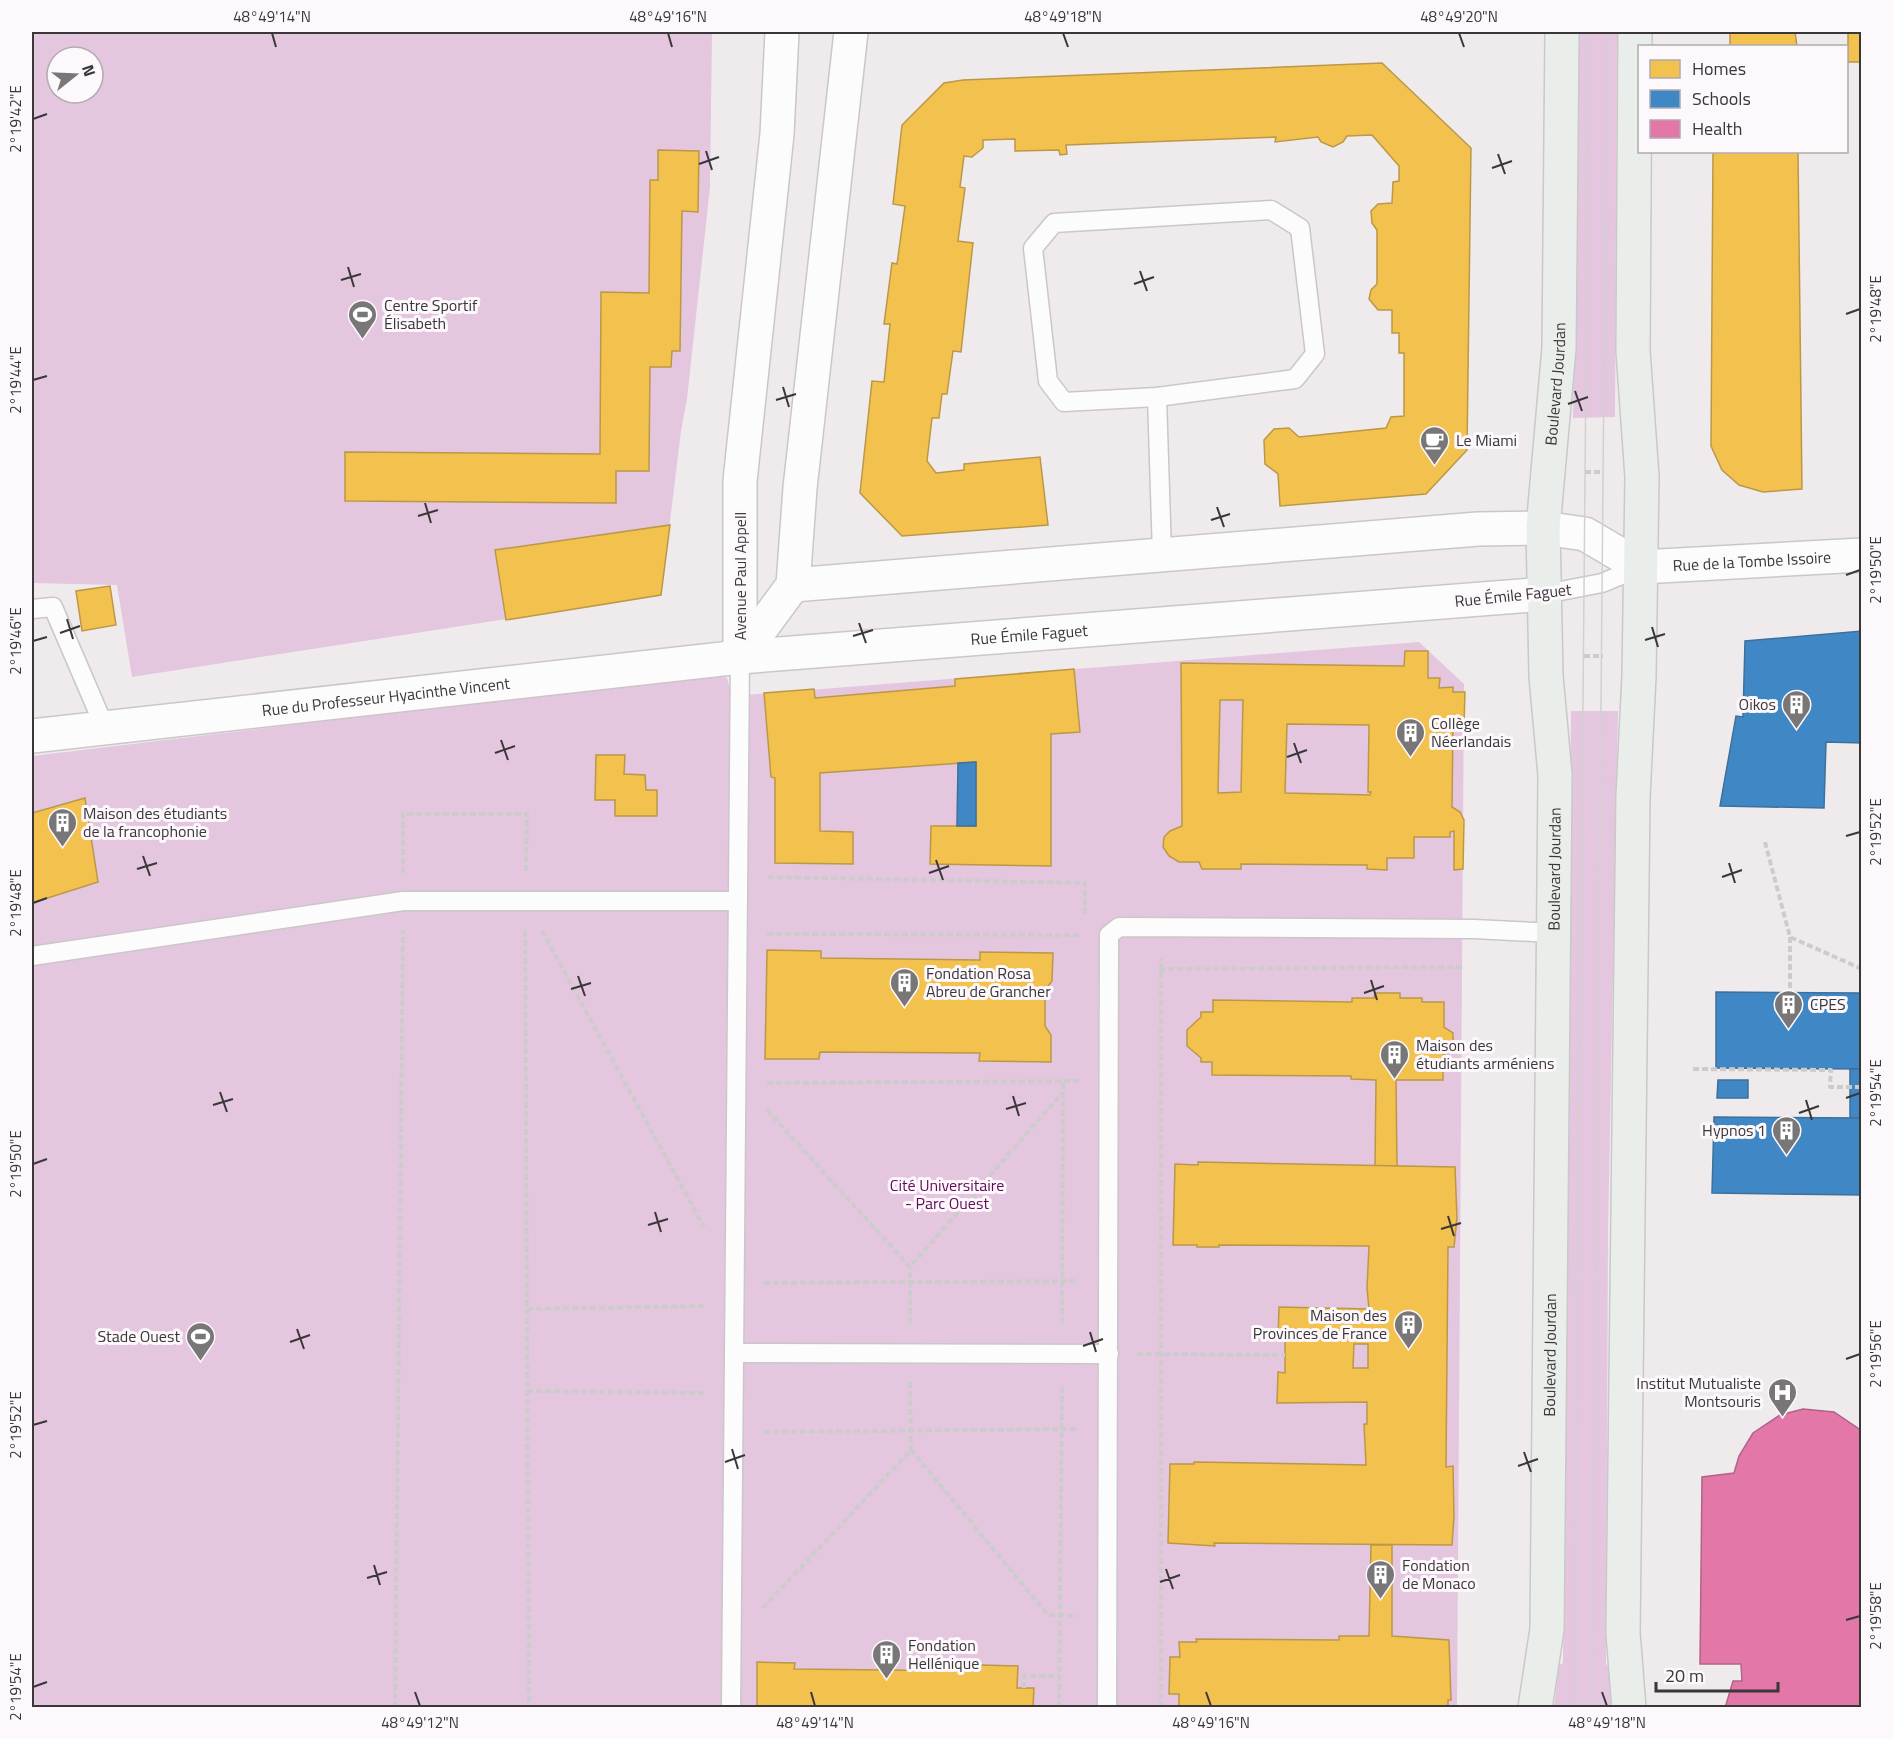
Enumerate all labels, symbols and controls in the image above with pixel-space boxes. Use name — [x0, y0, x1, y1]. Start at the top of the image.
text: 48°49'14"N — [233, 5, 311, 28]
text: 48°49'16"N — [629, 5, 707, 28]
text: 48°49'18"N — [1024, 5, 1102, 28]
text: 48°49'20"N — [1420, 5, 1498, 28]
north arrow — [45, 45, 105, 105]
legend — [1638, 45, 1848, 153]
text: Homes — [1692, 55, 1746, 82]
text: N — [76, 61, 102, 79]
text: 2°19'42"E — [4, 85, 27, 153]
text: Schools — [1692, 85, 1751, 112]
text: Health — [1692, 115, 1742, 142]
text: 2°19'48"E — [1864, 275, 1887, 343]
place label: Centre Sportif Élisabeth — [384, 293, 478, 335]
sports icon: Centre Sportif Élisabeth — [347, 298, 379, 340]
street label: Boulevard Jourdan — [1538, 322, 1571, 446]
text: 2°19'44"E — [4, 346, 27, 414]
cafe icon: Le Miami — [1419, 424, 1451, 466]
place label: Le Miami — [1456, 428, 1517, 452]
street label: Avenue Paul Appell — [728, 512, 752, 640]
text: 2°19'50"E — [1864, 536, 1887, 604]
street label: Rue de la Tombe Issoire — [1672, 545, 1832, 577]
street label: Rue Émile Faguet — [1453, 577, 1573, 613]
text: 2°19'46"E — [4, 607, 27, 675]
street label: Rue Émile Faguet — [970, 618, 1089, 651]
street label: Rue du Professeur Hyacinthe Vincent — [260, 671, 511, 722]
building icon: Oikos — [1781, 688, 1813, 730]
place label: Oikos — [1739, 692, 1776, 716]
place label: Collège Néerlandais — [1431, 711, 1511, 753]
building icon: Collège Néerlandais — [1394, 716, 1426, 758]
text: 2°19'52"E — [1864, 798, 1887, 866]
place label: Maison des étudiants de la francophonie — [83, 801, 227, 843]
building icon: Maison des étudiants de la francophonie — [46, 806, 78, 848]
street label: Boulevard Jourdan — [1542, 807, 1567, 931]
text: 2°19'48"E — [4, 869, 27, 937]
place label: Fondation Rosa Abreu de Grancher — [926, 961, 1051, 1003]
building icon: Fondation Rosa Abreu de Grancher — [889, 966, 921, 1008]
building icon: CPES — [1773, 988, 1805, 1030]
place label: CPES — [1810, 992, 1846, 1016]
place label: Maison des étudiants arméniens — [1416, 1033, 1554, 1075]
building icon: Maison des étudiants arméniens — [1379, 1038, 1411, 1080]
text: 2°19'54"E — [1864, 1059, 1887, 1127]
building icon: Hypnos 1 — [1771, 1114, 1803, 1156]
place label: Hypnos 1 — [1702, 1118, 1766, 1142]
text: 2°19'50"E — [4, 1130, 27, 1198]
park label: Cité Universitaire - Parc Ouest — [890, 1173, 1004, 1215]
street label: Boulevard Jourdan — [1537, 1293, 1562, 1417]
place label: Maison des Provinces de France — [1253, 1303, 1387, 1345]
building icon: Maison des Provinces de France — [1392, 1308, 1424, 1350]
sports icon: Stade Ouest — [185, 1320, 217, 1362]
text: 2°19'56"E — [1864, 1320, 1887, 1388]
place label: Stade Ouest — [98, 1324, 180, 1348]
place label: Institut Mutualiste Montsouris — [1636, 1371, 1761, 1413]
hospital icon: Institut Mutualiste Montsouris — [1766, 1376, 1798, 1418]
text: 2°19'52"E — [4, 1391, 27, 1459]
place label: Fondation de Monaco — [1402, 1553, 1476, 1595]
building icon: Fondation de Monaco — [1365, 1558, 1397, 1600]
text: 2°19'58"E — [1864, 1582, 1887, 1650]
place label: Fondation Hellénique — [908, 1633, 979, 1675]
building icon: Fondation Hellénique — [871, 1638, 903, 1680]
text: 2°19'54"E — [4, 1653, 27, 1721]
scale bar — [1656, 1655, 1778, 1693]
text: 20 m — [1665, 1662, 1704, 1689]
text: 48°49'12"N — [381, 1711, 459, 1734]
text: 48°49'14"N — [776, 1711, 854, 1734]
text: 48°49'16"N — [1172, 1711, 1250, 1734]
text: 48°49'18"N — [1568, 1711, 1646, 1734]

